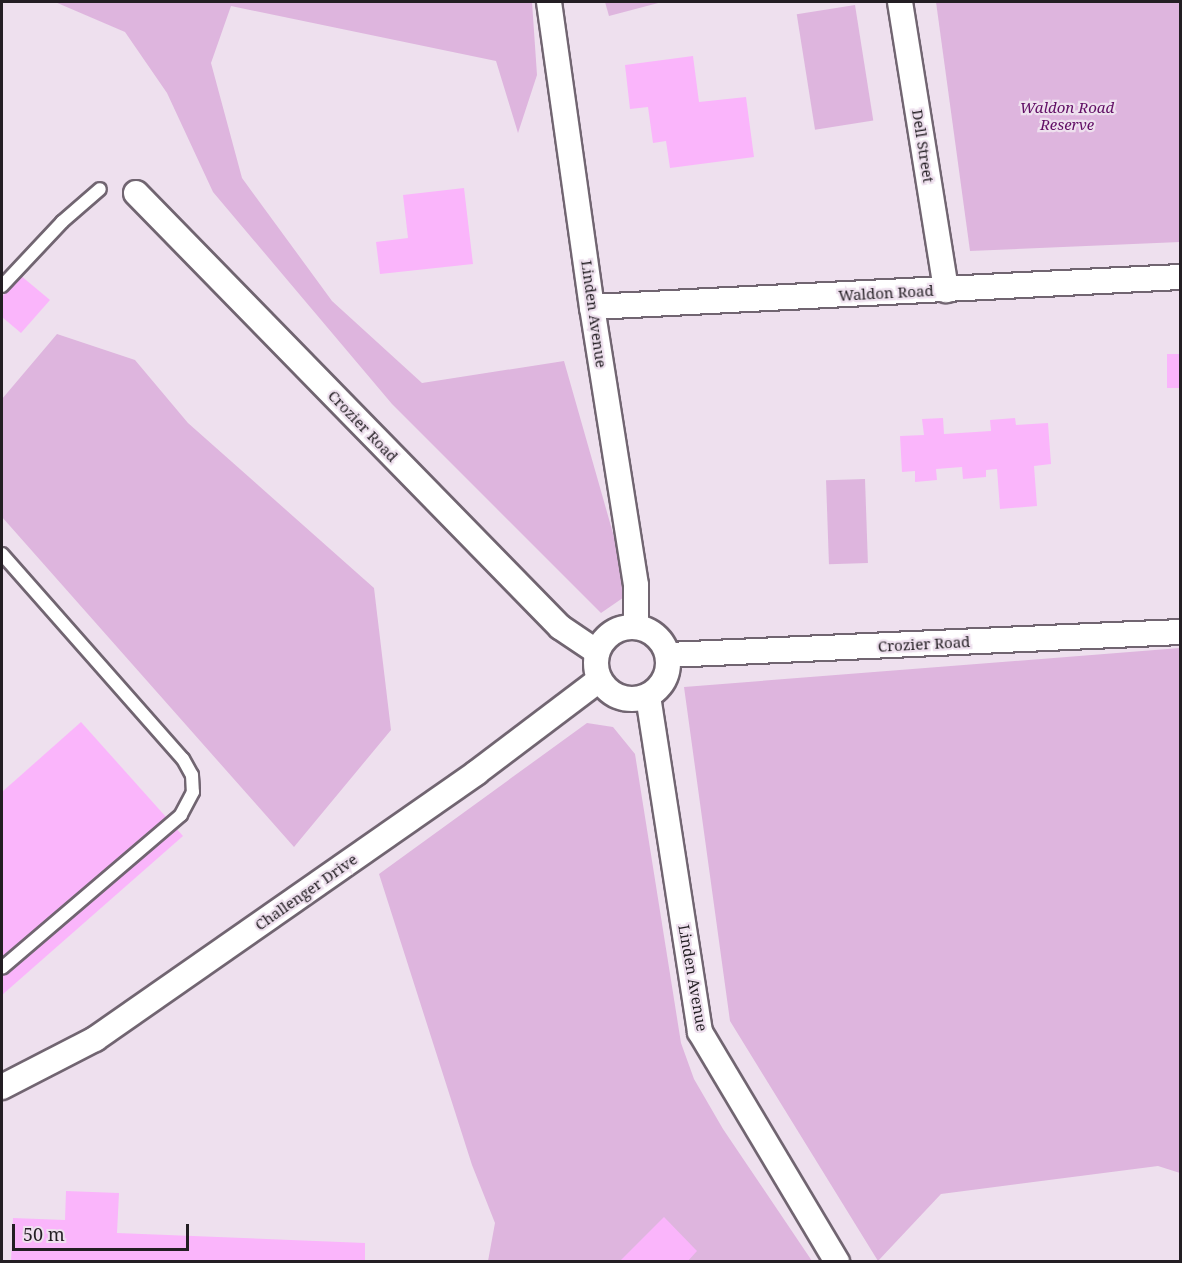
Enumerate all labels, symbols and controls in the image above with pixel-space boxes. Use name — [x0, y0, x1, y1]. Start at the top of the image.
park label: Waldon Road Reserve — [1020, 98, 1114, 133]
street label: Dell Street — [908, 108, 938, 184]
street label: Linden Avenue — [578, 259, 610, 369]
street label: Waldon Road — [838, 282, 934, 304]
street label: Crozier Road — [324, 386, 402, 466]
street label: Crozier Road — [877, 633, 971, 655]
street label: Challenger Drive — [251, 850, 361, 934]
street label: Linden Avenue — [675, 923, 711, 1033]
scale bar — [15, 1212, 192, 1250]
text: 50 m — [23, 1222, 65, 1246]

